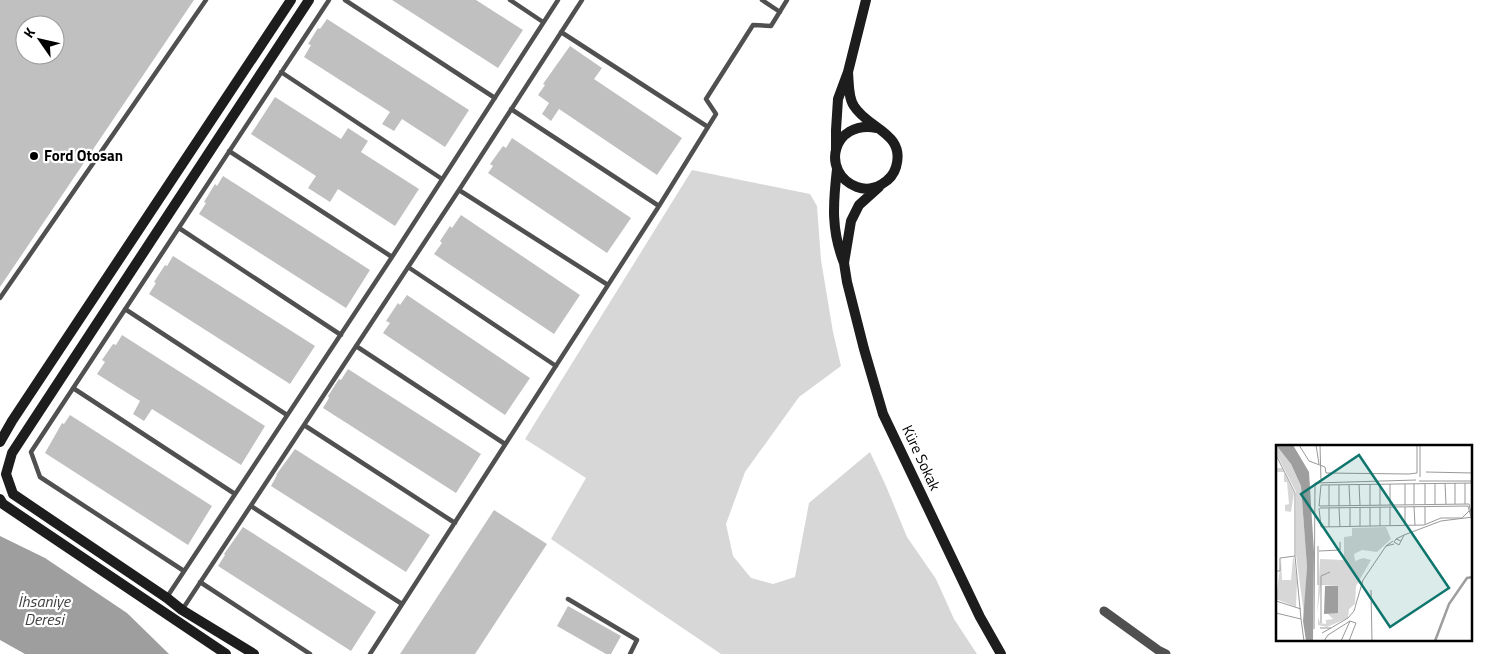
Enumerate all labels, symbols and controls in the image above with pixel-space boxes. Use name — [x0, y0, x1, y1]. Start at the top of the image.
north arrow — [15, 15, 65, 65]
text: K — [18, 23, 40, 42]
place label: Ford Otosan — [44, 144, 123, 167]
marker: Ford Otosan — [28, 150, 40, 162]
street label: Küre Sokak — [896, 421, 947, 494]
inset map — [1276, 445, 1472, 642]
water label: İhsaniye Deresi — [18, 589, 72, 631]

